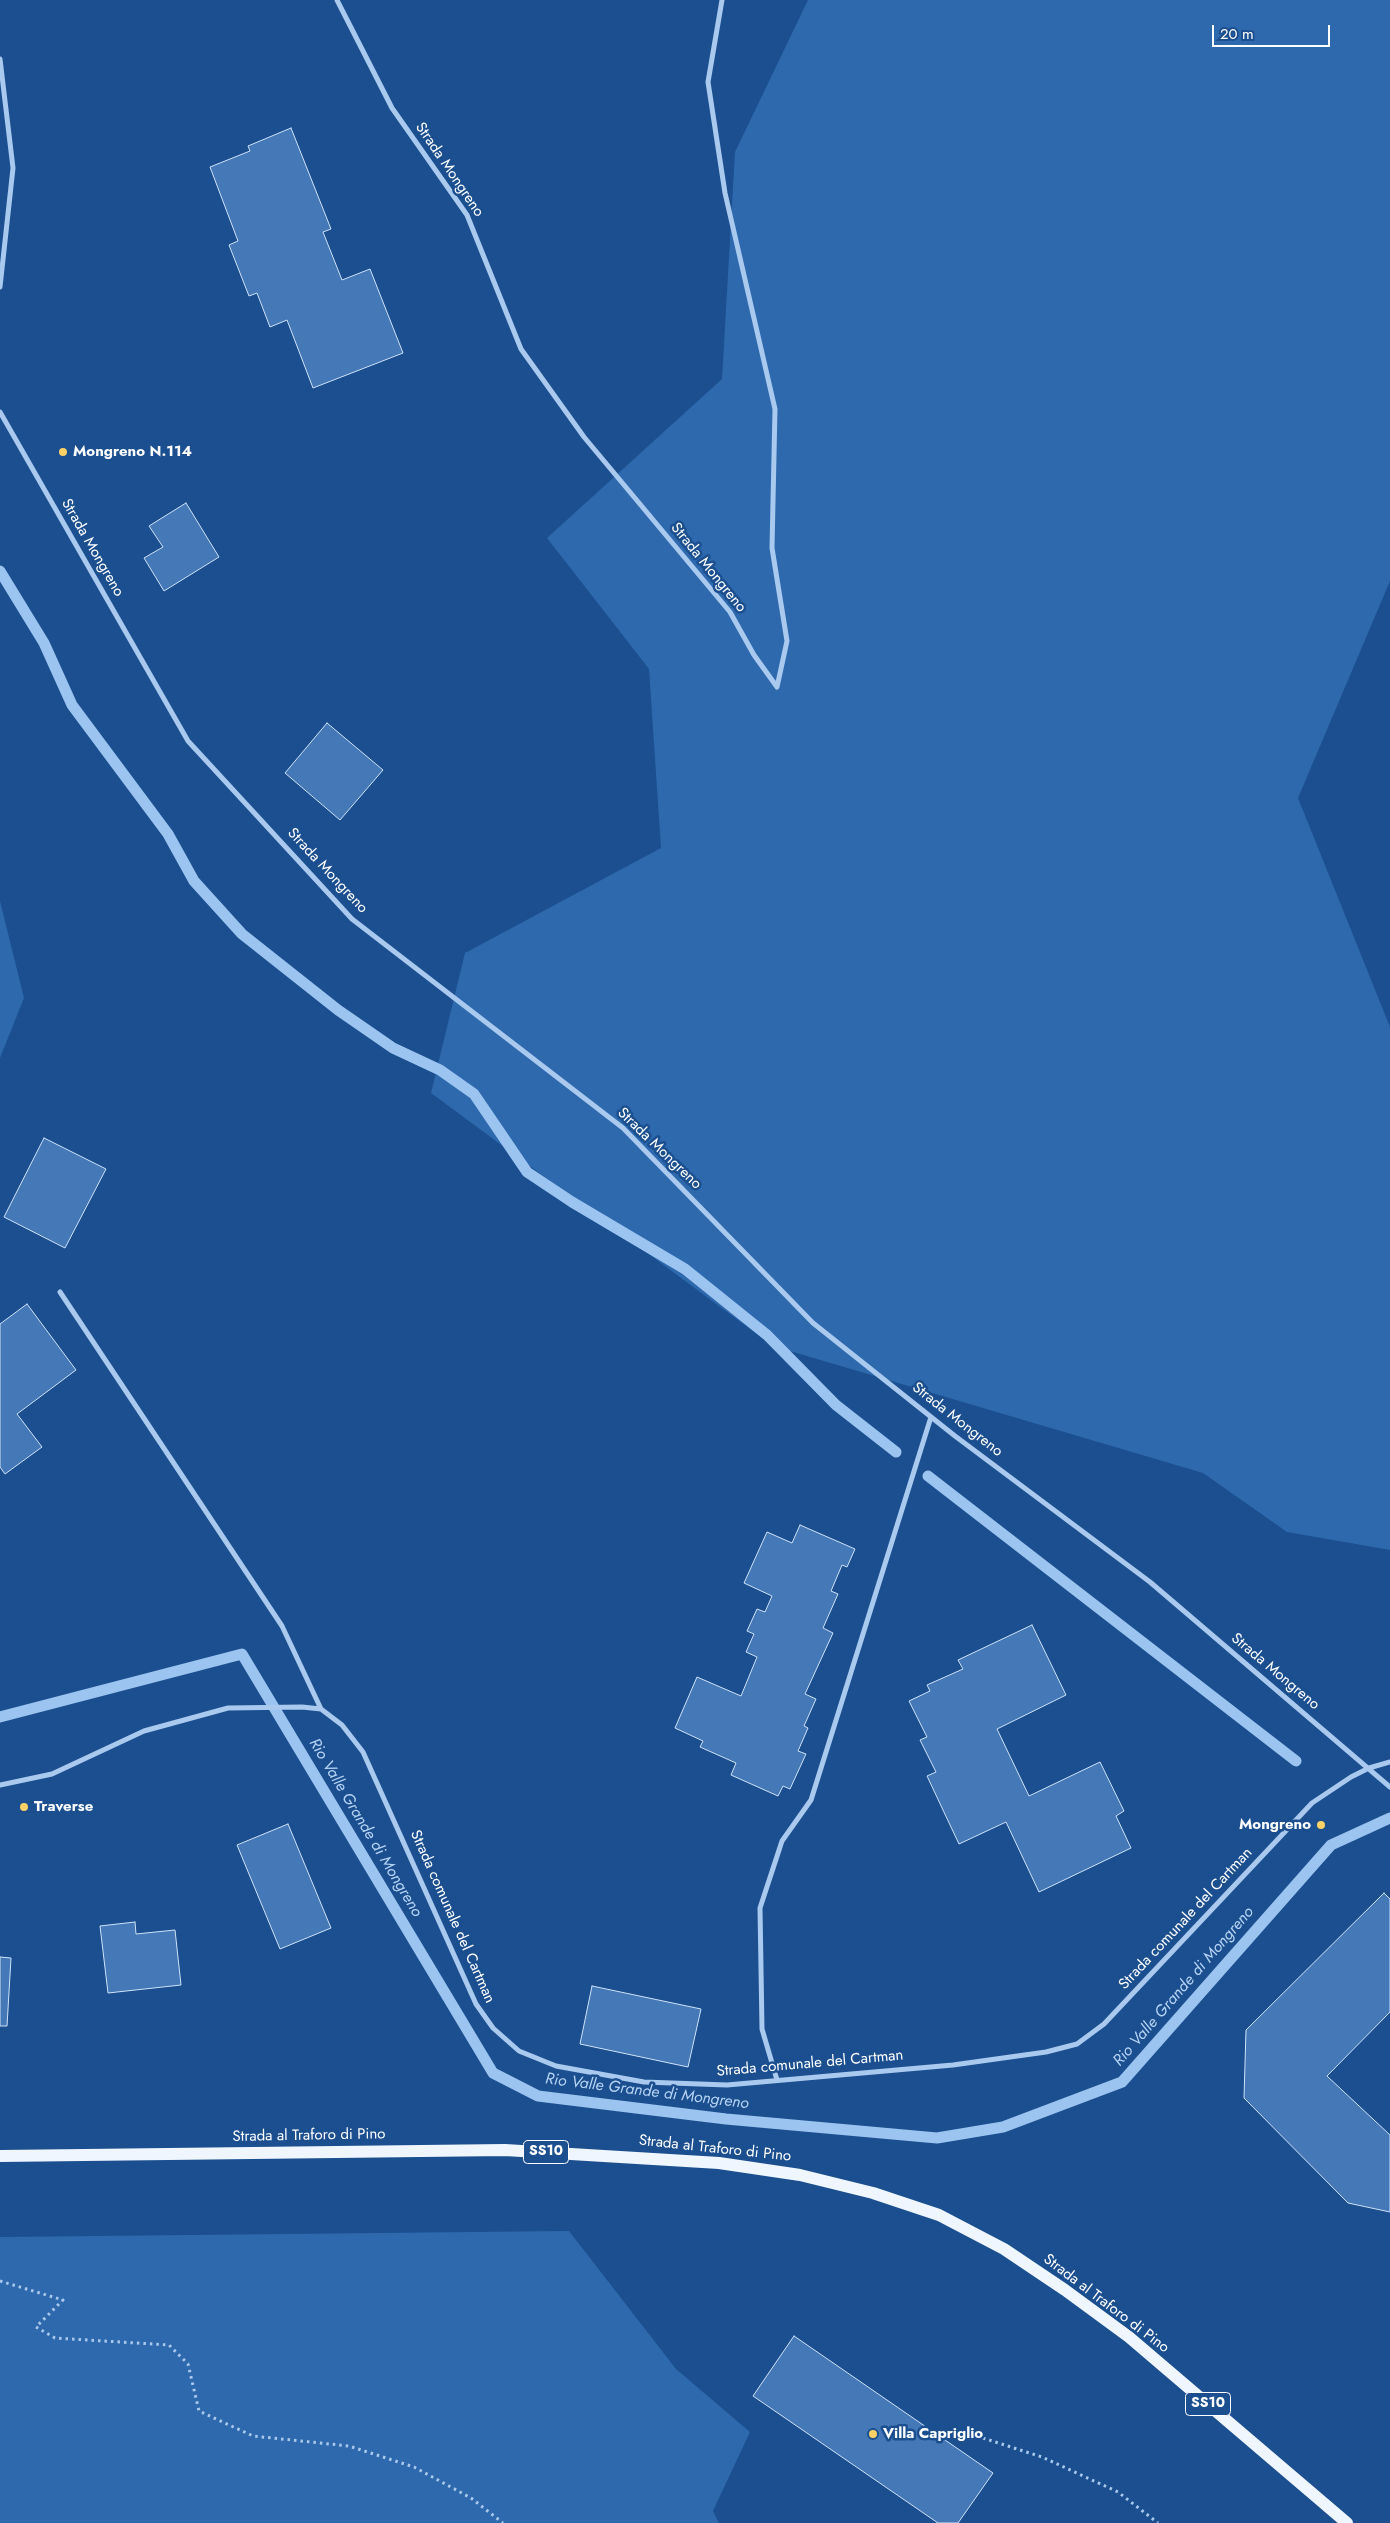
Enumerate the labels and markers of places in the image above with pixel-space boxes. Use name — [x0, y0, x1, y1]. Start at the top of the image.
place label: Mongreno N.114 — [73, 443, 192, 461]
marker: Mongreno N.114 — [57, 446, 69, 458]
place label: Traverse — [34, 1798, 93, 1816]
marker: Traverse — [18, 1801, 30, 1813]
place label: Mongreno — [1239, 1816, 1311, 1834]
marker: Mongreno — [1315, 1819, 1327, 1831]
place label: Villa Capriglio — [883, 2425, 983, 2443]
marker: Villa Capriglio — [867, 2428, 879, 2440]

